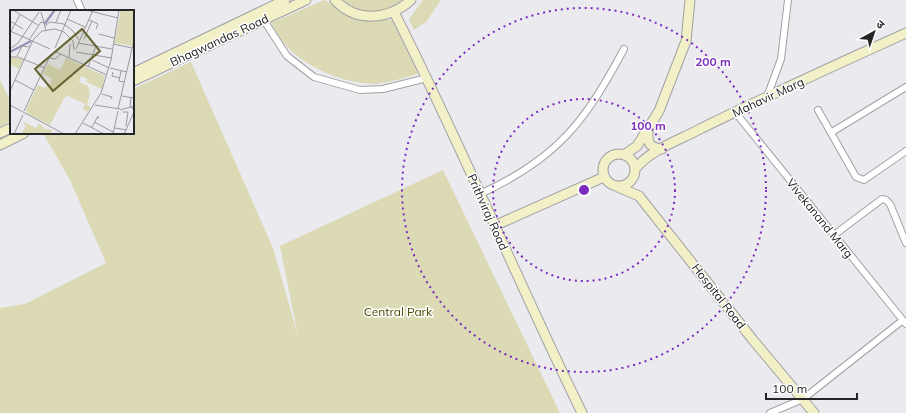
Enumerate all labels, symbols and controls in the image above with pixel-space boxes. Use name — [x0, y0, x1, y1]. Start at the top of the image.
inset map — [10, 10, 134, 134]
street label: Bhagwandas Road — [167, 11, 271, 69]
north arrow — [854, 12, 894, 52]
text: उ — [873, 17, 888, 32]
text: 200 m — [695, 54, 731, 69]
street label: Mahavir Marg — [730, 74, 806, 120]
text: 100 m — [630, 118, 666, 133]
street label: Prithviraj Road — [464, 171, 512, 253]
street label: Vivekanand Marg — [783, 175, 857, 261]
centre of rings — [577, 183, 591, 197]
street label: Hospital Road — [689, 260, 749, 332]
park label: Central Park — [364, 304, 433, 319]
scale bar — [766, 375, 857, 401]
text: 100 m — [772, 381, 807, 396]

